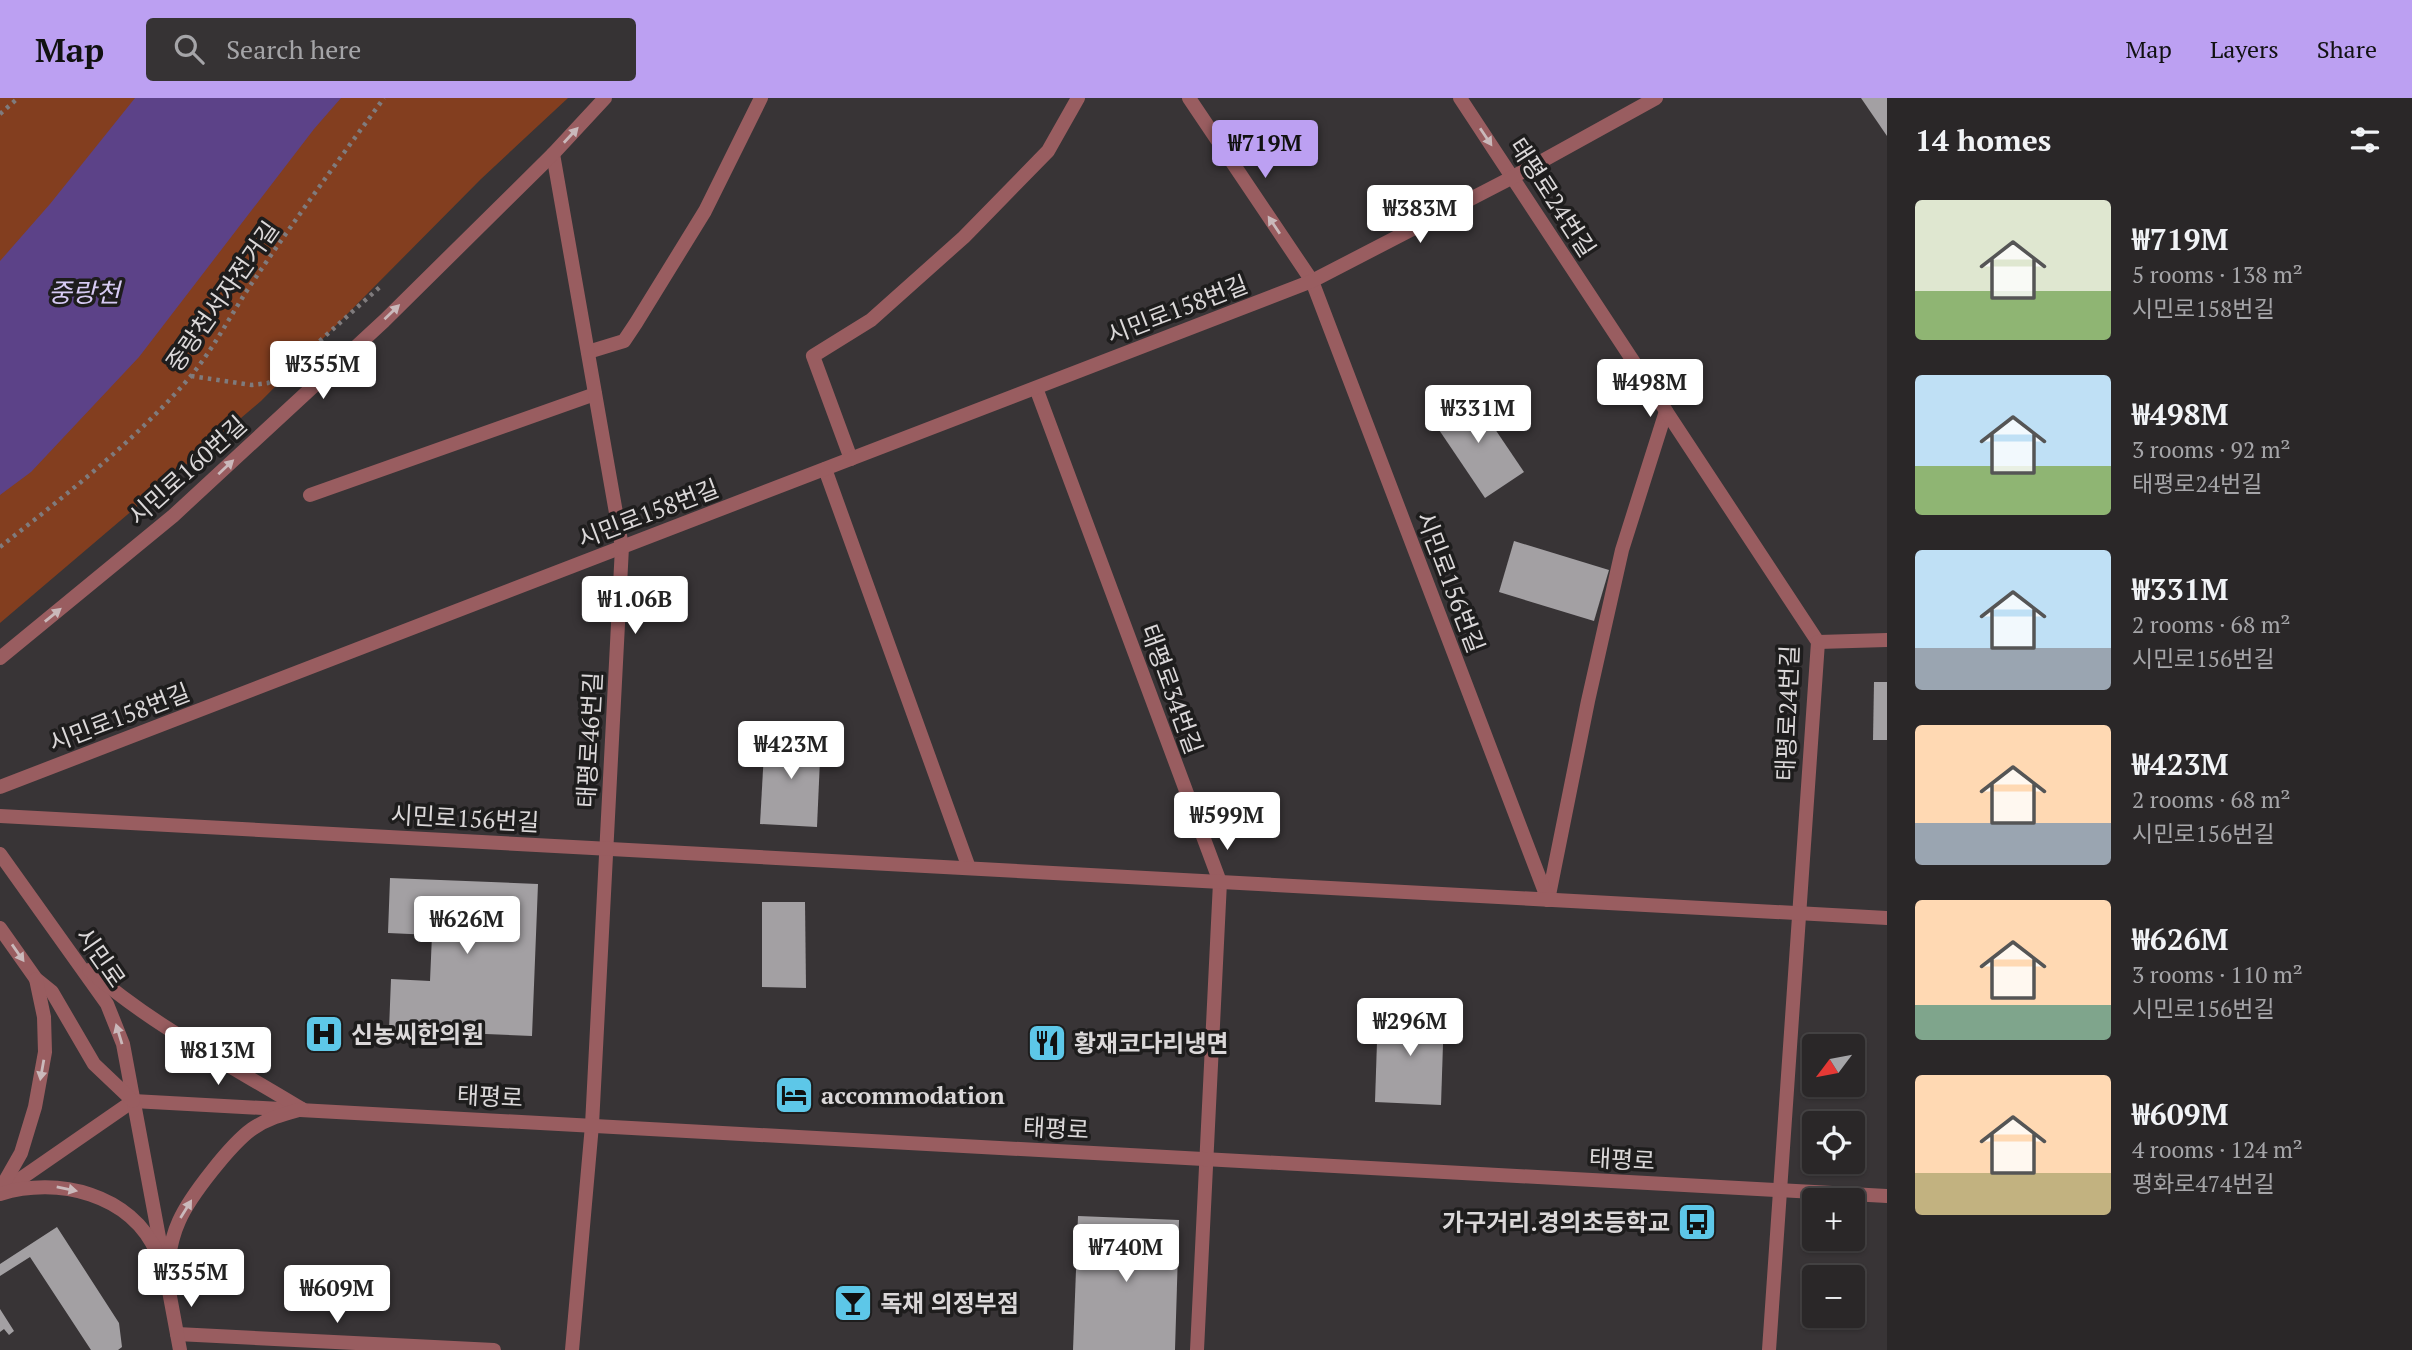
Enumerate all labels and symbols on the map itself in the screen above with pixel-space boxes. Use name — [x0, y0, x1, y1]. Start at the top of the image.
pin: ₩719M — [1216, 120, 1314, 180]
one-way arrow — [563, 126, 579, 144]
one-way arrow — [1479, 128, 1493, 146]
street label: 태평로24번길 — [1503, 131, 1603, 263]
pin: ₩383M — [1371, 186, 1469, 245]
street label: 중랑천서자전거길 — [158, 214, 286, 378]
one-way arrow — [1267, 216, 1281, 234]
street label: 시민로158번길 — [1102, 267, 1252, 351]
water label: 중랑천 — [48, 275, 123, 309]
one-way arrow — [383, 305, 400, 321]
pin: ₩355M — [274, 342, 372, 401]
pin: ₩498M — [1601, 360, 1699, 419]
pin: ₩331M — [1429, 386, 1527, 445]
street label: 시민로160번길 — [121, 408, 253, 532]
one-way arrow — [217, 460, 234, 476]
street label: 시민로158번길 — [573, 471, 723, 555]
street label: 시민로156번길 — [1409, 507, 1493, 657]
pin: ₩1.06B — [578, 576, 692, 636]
one-way arrow — [44, 608, 61, 623]
street label: 태평로34번길 — [1134, 620, 1210, 758]
street label: 태평로24번길 — [1769, 644, 1805, 782]
street label: 태평로46번길 — [569, 671, 609, 809]
street label: 시민로158번길 — [44, 675, 194, 759]
pin: ₩423M — [742, 722, 840, 781]
pin: ₩599M — [1178, 792, 1276, 852]
street label: 시민로156번길 — [390, 798, 540, 838]
pin: ₩626M — [418, 896, 516, 956]
street label: 시민로 — [69, 921, 133, 993]
one-way arrow — [11, 944, 25, 962]
pin: ₩296M — [1361, 998, 1459, 1058]
hospital icon: 신농씨한의원 — [303, 1013, 345, 1055]
place label: 신농씨한의원 — [351, 1018, 483, 1050]
restaurant icon: 황재코다리냉면 — [1026, 1022, 1068, 1064]
one-way arrow — [114, 1023, 124, 1044]
place label: 황재코다리냉면 — [1074, 1027, 1229, 1059]
pin: ₩813M — [169, 1028, 267, 1087]
north arrow — [1802, 1034, 1866, 1097]
one-way arrow — [36, 1059, 47, 1081]
hotel icon: accommodation — [773, 1074, 815, 1116]
street label: 태평로 — [456, 1078, 524, 1114]
place label: accommodation — [821, 1079, 1005, 1111]
street label: 태평로 — [1022, 1110, 1090, 1146]
street label: 태평로 — [1588, 1141, 1656, 1177]
one-way arrow — [56, 1184, 78, 1195]
one-way arrow — [179, 1200, 192, 1219]
bus stop icon: 가구거리.경의초등학교 — [1676, 1201, 1718, 1243]
place label: 가구거리.경의초등학교 — [1442, 1206, 1670, 1238]
pin: ₩740M — [1077, 1224, 1175, 1284]
pin: ₩355M — [142, 1250, 240, 1309]
pin: ₩609M — [288, 1266, 386, 1325]
bar icon: 독채 의정부점 — [832, 1282, 874, 1324]
place label: 독채 의정부점 — [880, 1287, 1019, 1319]

